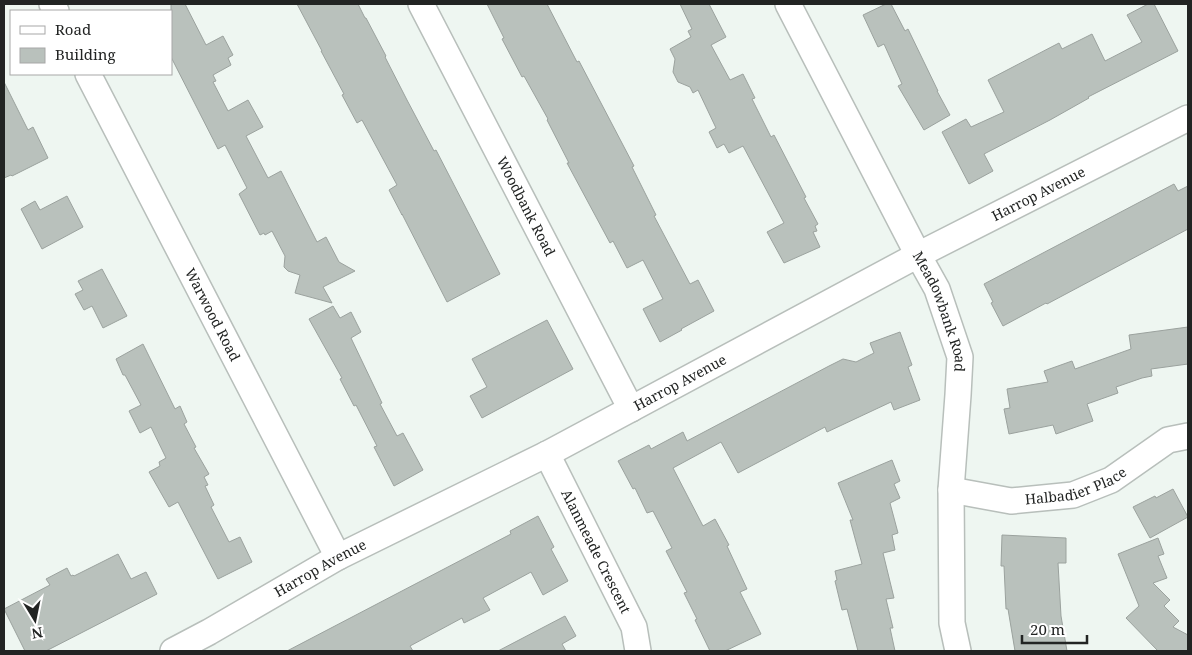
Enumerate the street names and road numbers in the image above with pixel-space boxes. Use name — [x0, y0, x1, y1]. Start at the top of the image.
street label: Woodbank Road — [493, 153, 560, 260]
street label: Harrop Avenue — [988, 162, 1088, 225]
street label: Meadowbank Road — [909, 248, 970, 373]
street label: Warwood Road — [181, 265, 245, 365]
street label: Harrop Avenue — [630, 350, 730, 415]
street label: Halbadier Place — [1024, 462, 1130, 509]
street label: Alanmeade Crescent — [557, 486, 636, 617]
street label: Harrop Avenue — [271, 535, 369, 601]

